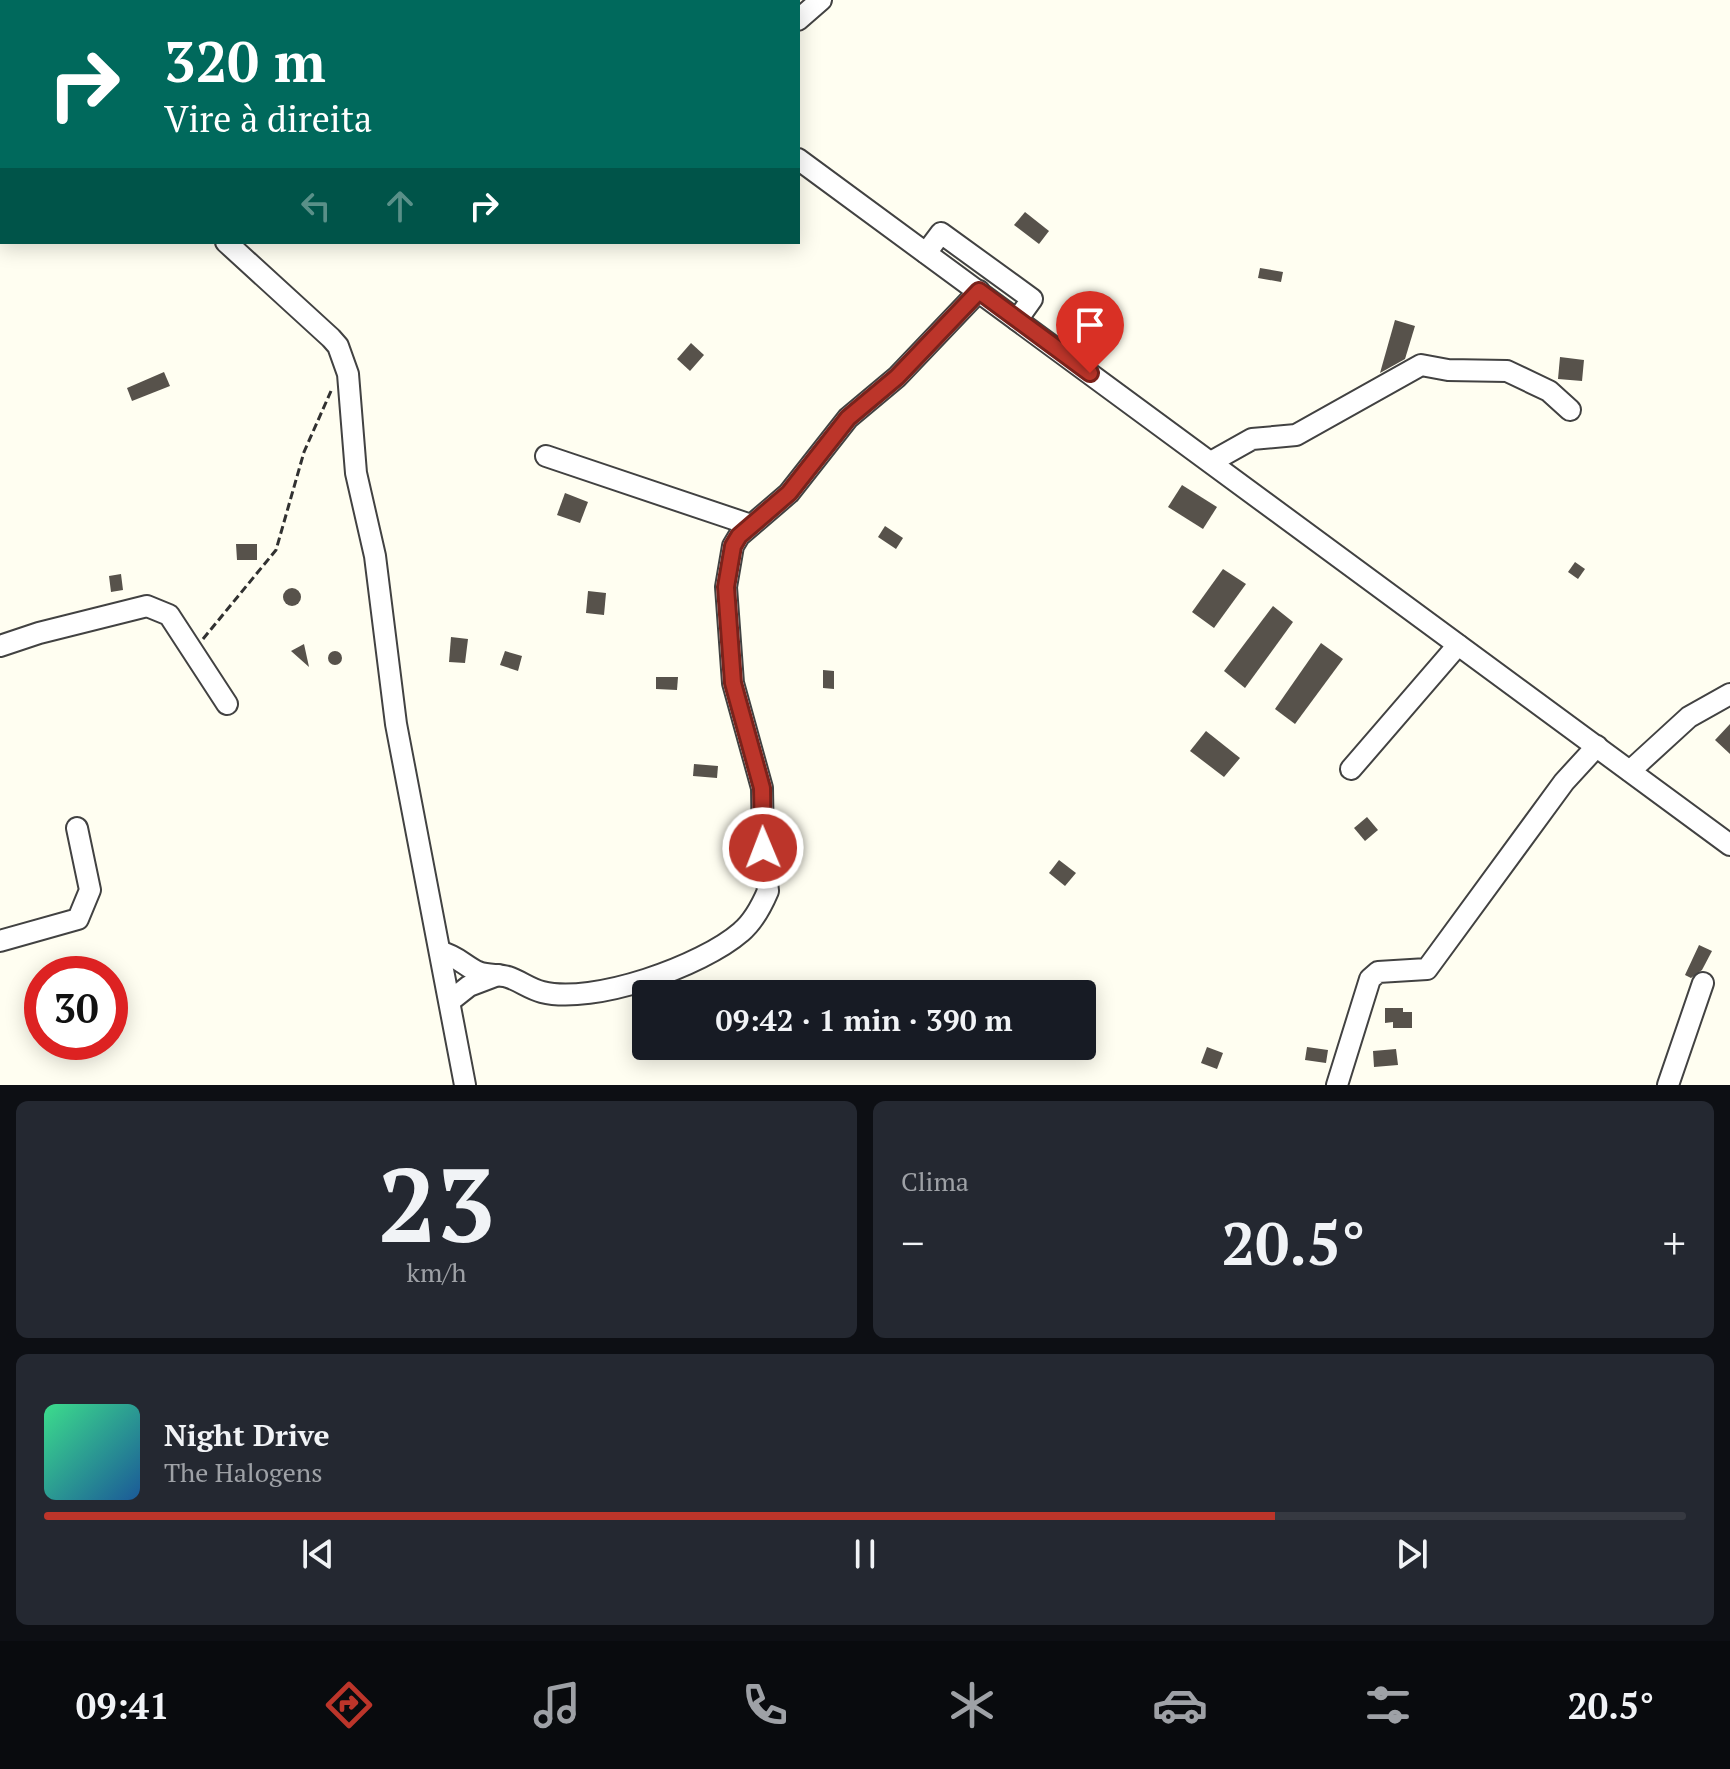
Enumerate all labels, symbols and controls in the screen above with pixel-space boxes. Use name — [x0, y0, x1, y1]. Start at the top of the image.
text: 320 m — [164, 24, 326, 98]
icon: right — [32, 32, 136, 136]
text: Vire à direita — [164, 95, 372, 142]
icon: left — [294, 184, 338, 228]
icon: ahead — [378, 184, 422, 228]
icon: right — [462, 184, 506, 228]
pin — [1056, 291, 1124, 373]
icon: arrive — [1068, 303, 1112, 347]
position arrow — [721, 806, 805, 890]
speed limit sign: 30 — [24, 956, 128, 1060]
text: 09:42 · 1 min · 390 m — [716, 1000, 1012, 1040]
text: 23 — [378, 1134, 495, 1272]
text: Clima — [901, 1164, 969, 1198]
text: 20.5° — [1221, 1203, 1366, 1282]
text: − — [901, 1213, 924, 1272]
text: + — [1663, 1213, 1686, 1272]
text: km/h — [406, 1255, 467, 1289]
text: Night Drive — [164, 1415, 330, 1455]
text: The Halogens — [164, 1455, 322, 1489]
icon: previous — [296, 1532, 340, 1576]
icon: pause — [843, 1532, 887, 1576]
icon: next — [1390, 1532, 1434, 1576]
icon: directions — [321, 1677, 377, 1733]
icon: music — [529, 1677, 585, 1733]
icon: phone — [737, 1677, 793, 1733]
icon: climate — [944, 1677, 1000, 1733]
icon: car — [1152, 1677, 1208, 1733]
icon: filters — [1360, 1677, 1416, 1733]
text: 09:41 — [76, 1682, 170, 1729]
text: 20.5° — [1567, 1682, 1654, 1729]

